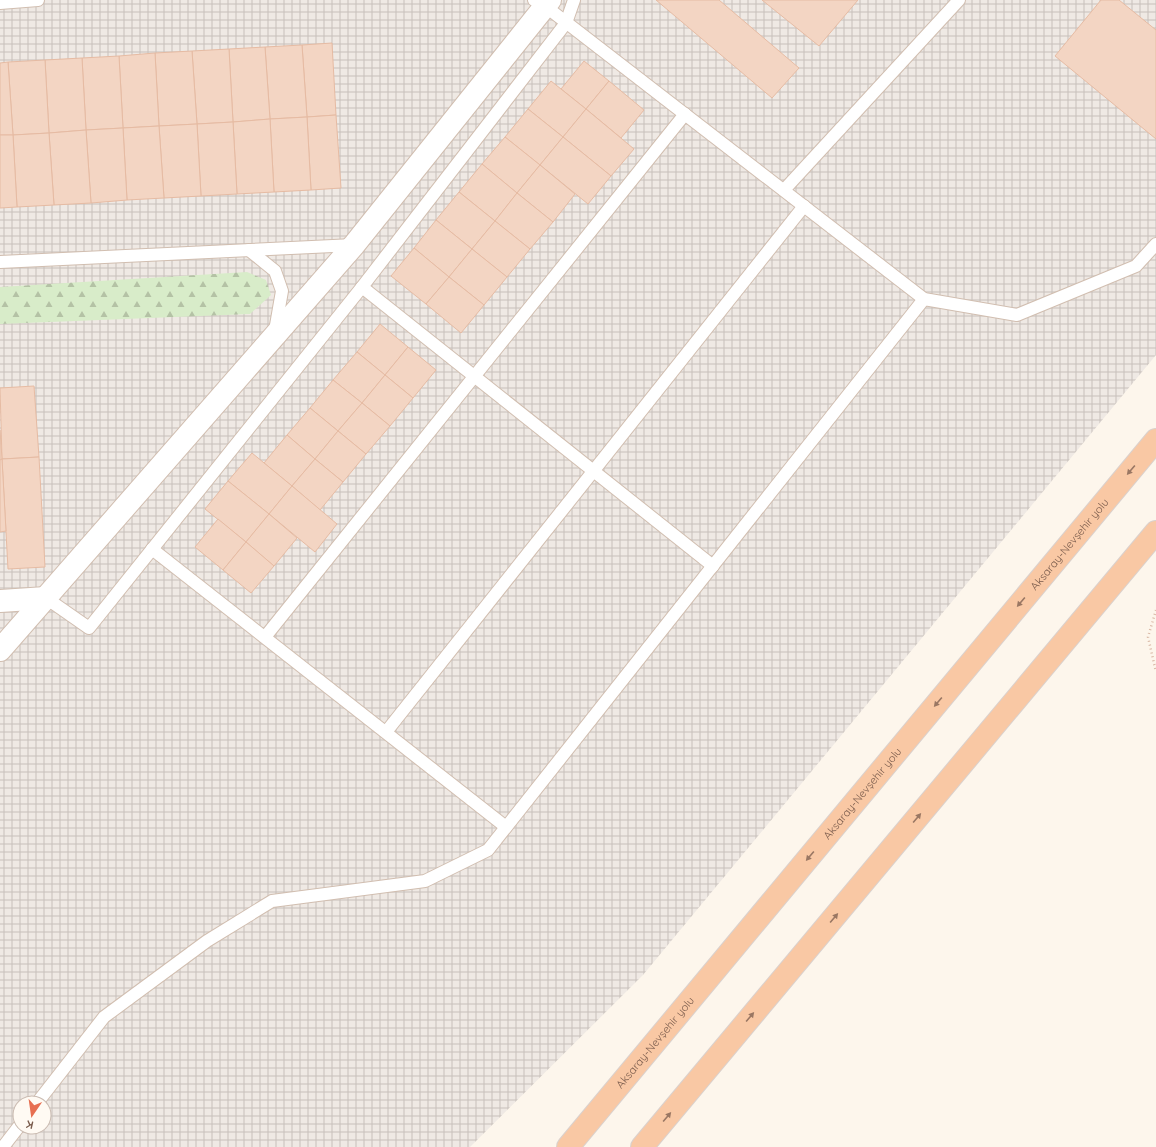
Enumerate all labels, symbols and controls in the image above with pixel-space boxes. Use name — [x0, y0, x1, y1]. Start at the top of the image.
one-way arrow — [1127, 465, 1136, 475]
street label: Aksaray-Nevşehir yolu — [1027, 495, 1112, 593]
one-way arrow — [1017, 597, 1026, 608]
one-way arrow — [933, 697, 942, 708]
street label: Aksaray-Nevşehir yolu — [820, 745, 904, 842]
one-way arrow — [913, 812, 922, 823]
one-way arrow — [805, 851, 814, 861]
one-way arrow — [829, 912, 838, 923]
street label: Aksaray-Nevşehir yolu — [613, 994, 697, 1091]
one-way arrow — [746, 1012, 755, 1023]
north arrow — [12, 1095, 52, 1135]
one-way arrow — [663, 1112, 672, 1122]
text: K — [25, 1117, 35, 1132]

